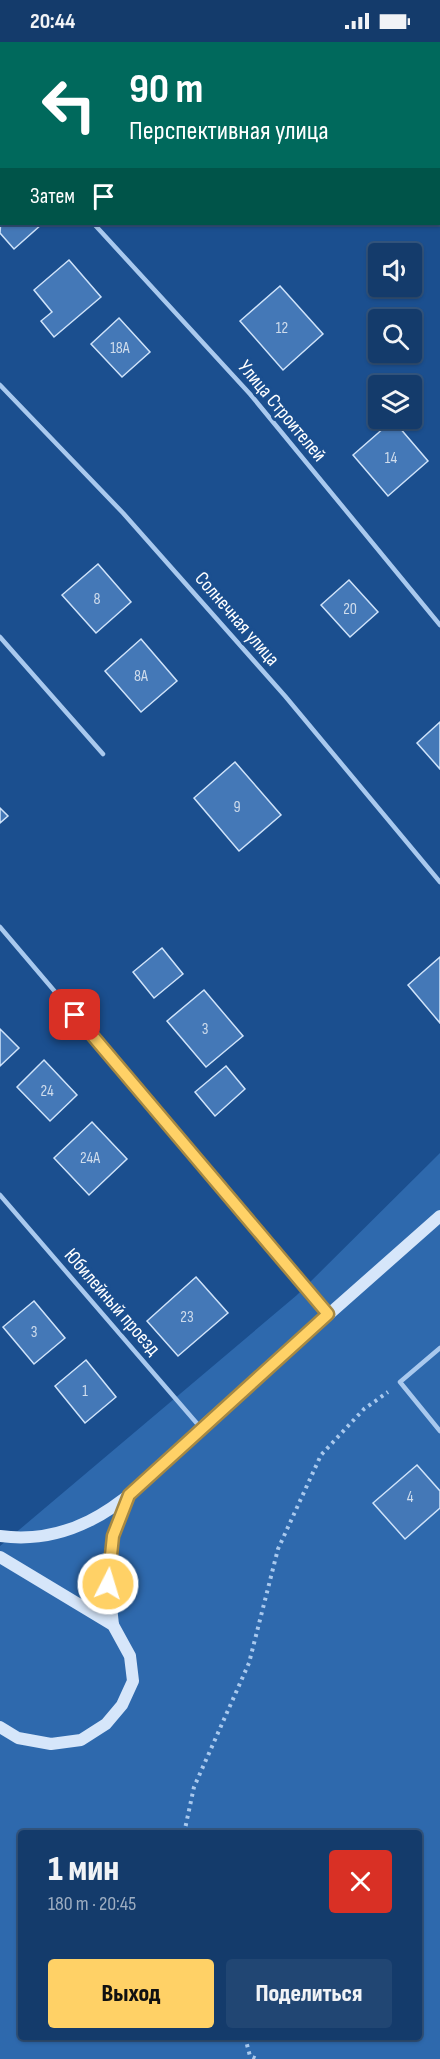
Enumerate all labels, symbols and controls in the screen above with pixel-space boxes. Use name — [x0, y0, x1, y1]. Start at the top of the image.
text: 20:44 — [30, 8, 75, 35]
text: 90 m — [129, 64, 203, 115]
icon: left — [30, 66, 108, 144]
text: Перспективная улица — [129, 115, 329, 147]
icon: arrive — [87, 180, 120, 213]
text: Затем — [30, 183, 75, 210]
map controls — [368, 243, 422, 429]
button: sound — [368, 243, 422, 297]
button: search — [368, 309, 422, 363]
house number: 12 — [276, 319, 288, 338]
house number: 18А — [110, 339, 130, 358]
street label: Улица Строителей — [233, 356, 331, 466]
button: layers — [368, 375, 422, 429]
house number: 14 — [385, 449, 397, 468]
street label: Солнечная улица — [190, 567, 284, 671]
house number: 8 — [93, 590, 101, 609]
house number: 20 — [343, 600, 357, 619]
house number: 8А — [134, 667, 148, 686]
house number: 9 — [233, 798, 241, 817]
pin — [49, 989, 100, 1040]
icon: arrive — [58, 998, 91, 1031]
house number: 3 — [202, 1020, 208, 1039]
house number: 24 — [40, 1082, 54, 1101]
house number: 24А — [80, 1149, 100, 1168]
street label: Юбилейный проезд — [59, 1244, 165, 1361]
house number: 23 — [180, 1308, 194, 1327]
house number: 3 — [31, 1323, 37, 1342]
house number: 1 — [82, 1382, 88, 1401]
house number: 4 — [407, 1488, 414, 1507]
position arrow — [76, 1552, 140, 1616]
text: 1 мин — [48, 1848, 119, 1891]
button: close — [329, 1850, 392, 1913]
text: 180 m · 20:45 — [48, 1892, 136, 1916]
button: Выход — [48, 1959, 214, 2028]
button: Поделиться — [226, 1959, 392, 2028]

